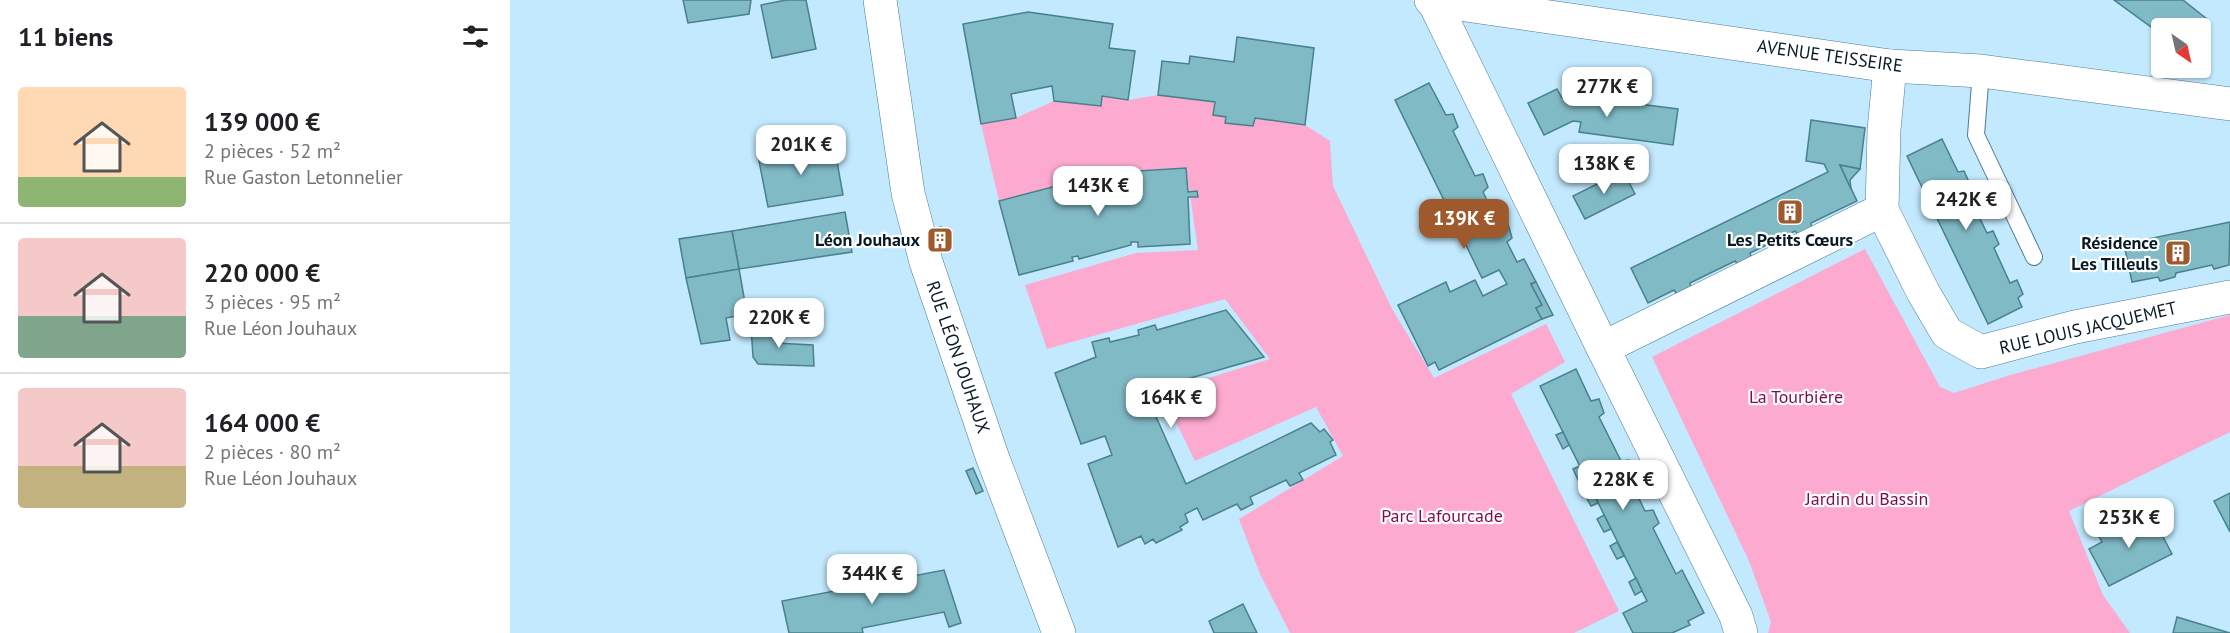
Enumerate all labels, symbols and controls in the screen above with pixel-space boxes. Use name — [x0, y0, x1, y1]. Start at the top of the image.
north arrow — [2151, 18, 2211, 78]
map controls — [2151, 18, 2211, 78]
text: 11 biens — [18, 20, 113, 53]
icon: filters — [459, 20, 492, 53]
street label: AVENUE TEISSEIRE — [1756, 34, 1904, 77]
pin: 277K € — [1558, 67, 1656, 118]
text: 277K € — [1576, 73, 1638, 99]
text: 139 000 € — [204, 105, 320, 138]
icon: home — [66, 111, 138, 183]
pin: 201K € — [752, 125, 850, 176]
text: 201K € — [770, 131, 832, 157]
text: 2 pièces · 52 m² — [204, 138, 341, 164]
pin: 138K € — [1555, 144, 1653, 195]
text: 138K € — [1573, 150, 1635, 176]
text: Rue Gaston Letonnelier — [204, 164, 403, 190]
pin: 143K € — [1049, 166, 1147, 217]
text: 143K € — [1067, 172, 1129, 198]
pin: 242K € — [1917, 180, 2015, 231]
text: 242K € — [1935, 186, 1997, 212]
building icon: Les Petits Cœurs — [1775, 197, 1805, 227]
pin: 139K € — [1415, 199, 1513, 250]
text: 139K € — [1433, 205, 1495, 231]
building icon: Léon Jouhaux — [925, 225, 955, 255]
place label: Léon Jouhaux — [815, 228, 921, 251]
place label: Les Petits Cœurs — [1727, 228, 1853, 251]
place label: Résidence Les Tilleuls — [2071, 231, 2158, 275]
building icon: Résidence Les Tilleuls — [2163, 238, 2193, 268]
text: 220 000 € — [204, 256, 320, 289]
icon: home — [66, 262, 138, 334]
street label: RUE LÉON JOUHAUX — [922, 278, 995, 436]
text: 3 pièces · 95 m² — [204, 289, 341, 315]
street label: RUE LOUIS JACQUEMET — [1997, 296, 2179, 359]
pin: 220K € — [730, 298, 828, 349]
text: 220K € — [748, 304, 810, 330]
text: Rue Léon Jouhaux — [204, 315, 357, 341]
pin: 164K € — [1122, 378, 1220, 429]
text: 164K € — [1140, 384, 1202, 410]
park label: La Tourbière — [1749, 385, 1843, 408]
text: 164 000 € — [204, 406, 320, 439]
icon: home — [66, 412, 138, 484]
text: 2 pièces · 80 m² — [204, 439, 341, 465]
pin: 228K € — [1574, 460, 1672, 511]
text: Rue Léon Jouhaux — [204, 465, 357, 491]
text: 228K € — [1592, 466, 1654, 492]
park label: Jardin du Bassin — [1805, 487, 1928, 510]
pin: 253K € — [2080, 498, 2178, 549]
park label: Parc Lafourcade — [1381, 504, 1503, 527]
text: 253K € — [2098, 504, 2160, 530]
pin: 344K € — [823, 554, 921, 605]
text: 344K € — [841, 560, 903, 586]

